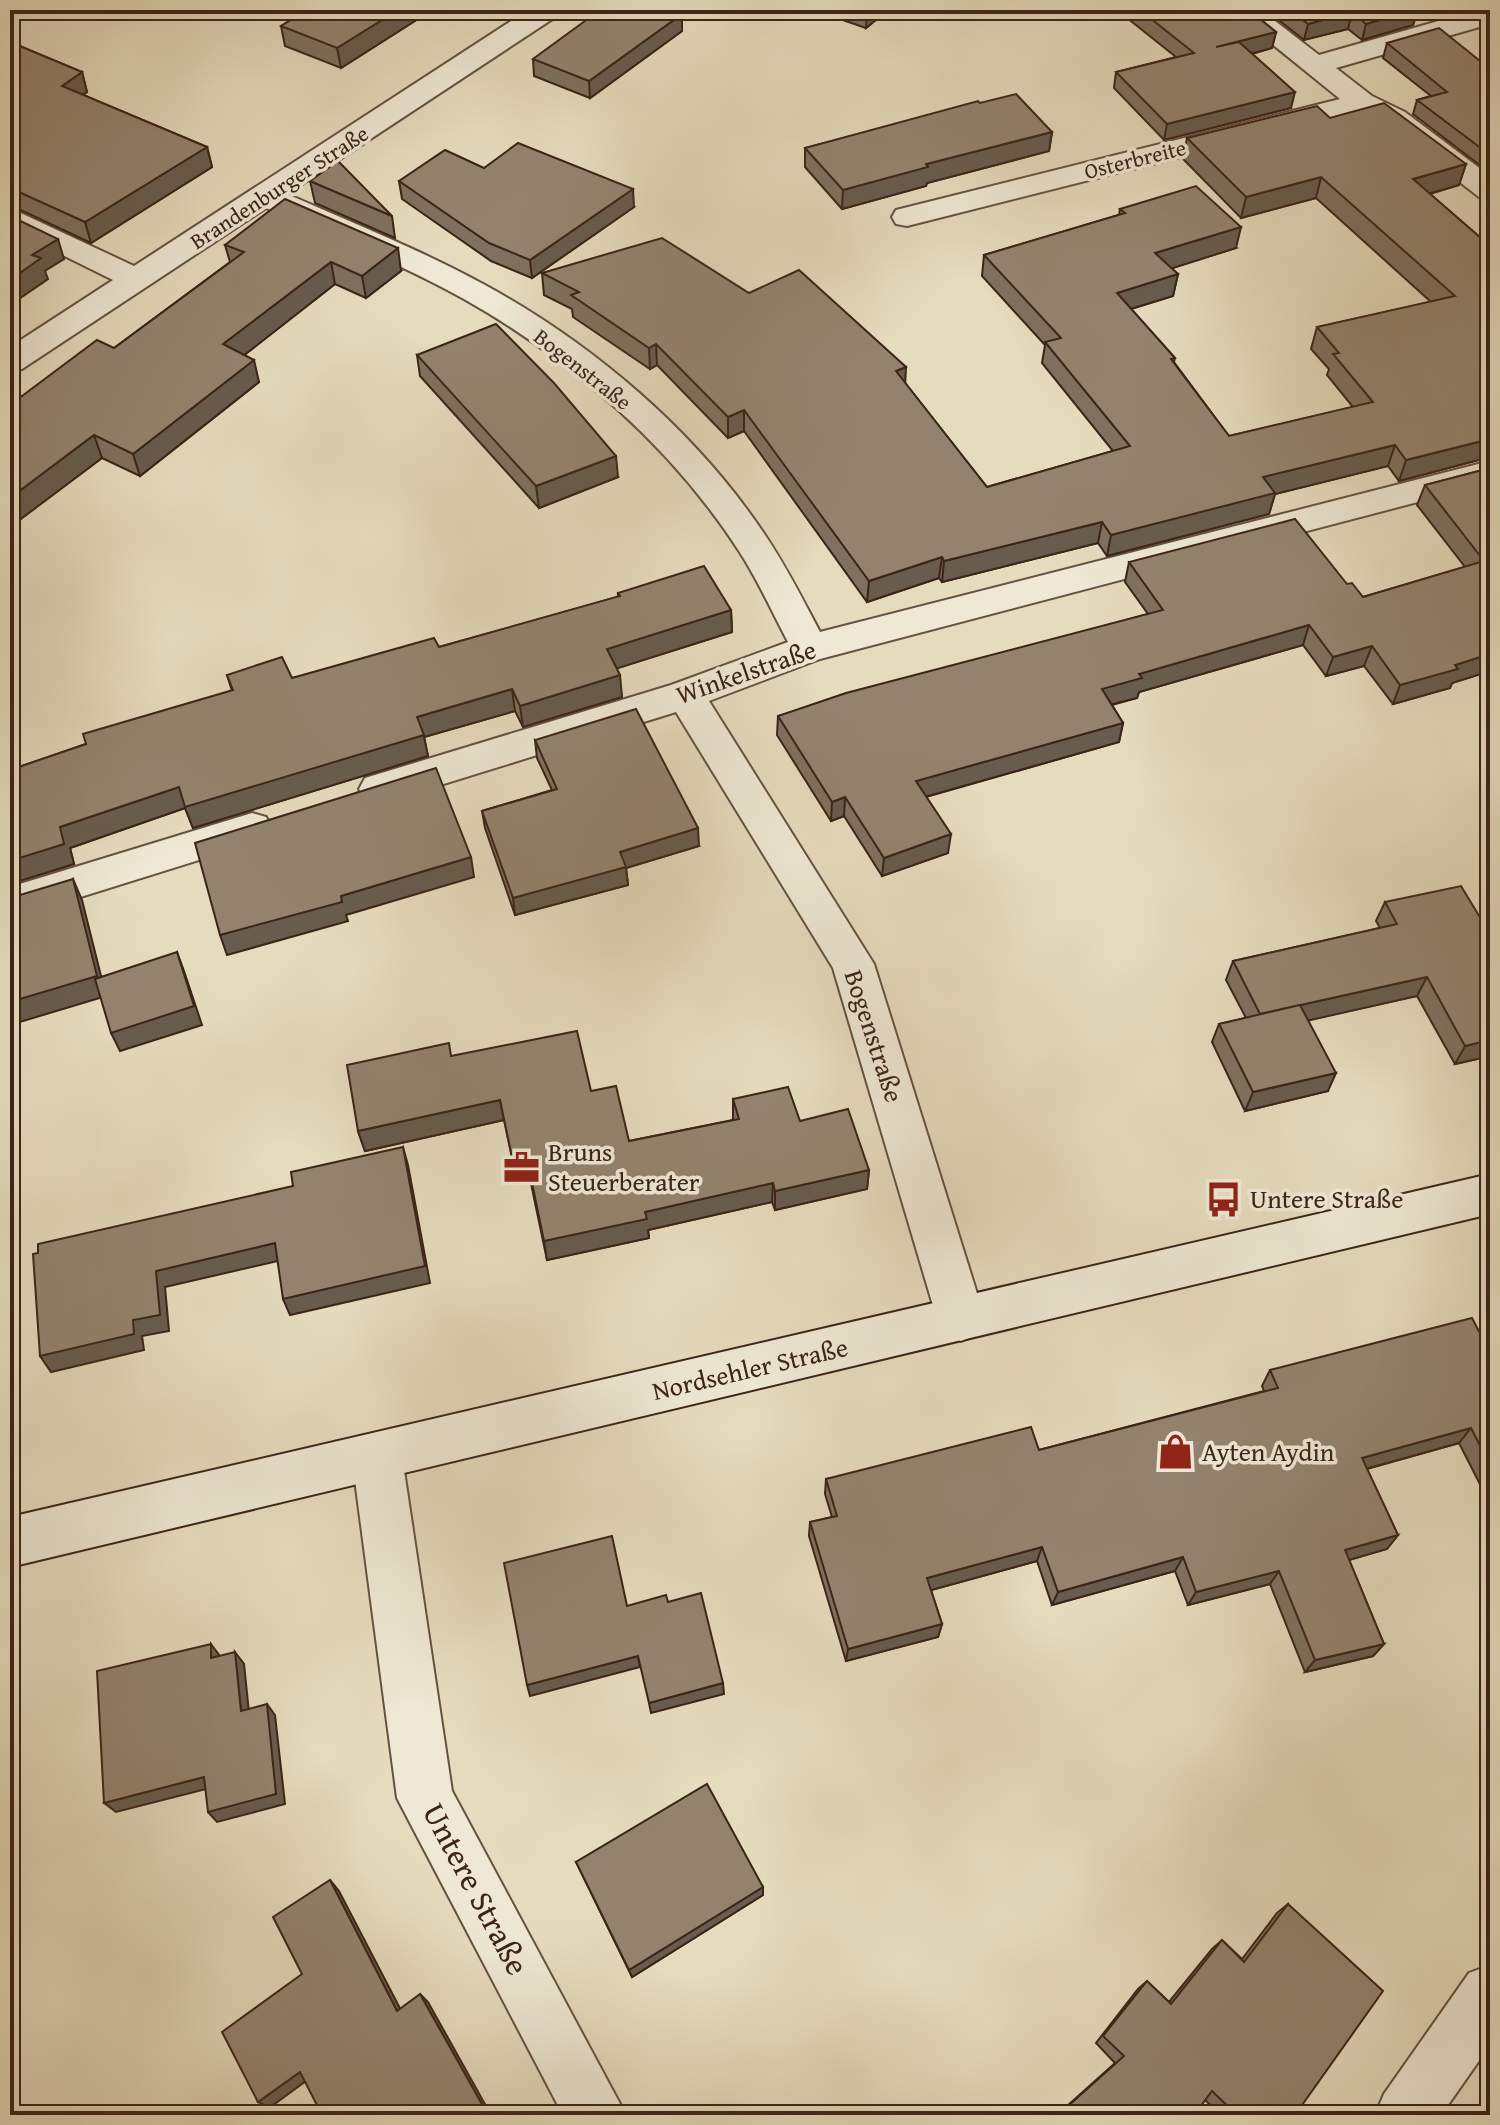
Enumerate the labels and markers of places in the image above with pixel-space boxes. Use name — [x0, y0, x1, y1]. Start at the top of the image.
place label: Bruns Steuerberater — [548, 1132, 700, 1201]
office icon: Bruns Steuerberater — [503, 1148, 541, 1186]
place label: Untere Straße — [1250, 1179, 1403, 1218]
bus stop icon: Untere Straße — [1205, 1180, 1243, 1218]
place label: Ayten Aydin — [1202, 1432, 1335, 1471]
shop icon: Ayten Aydin — [1157, 1433, 1195, 1471]

